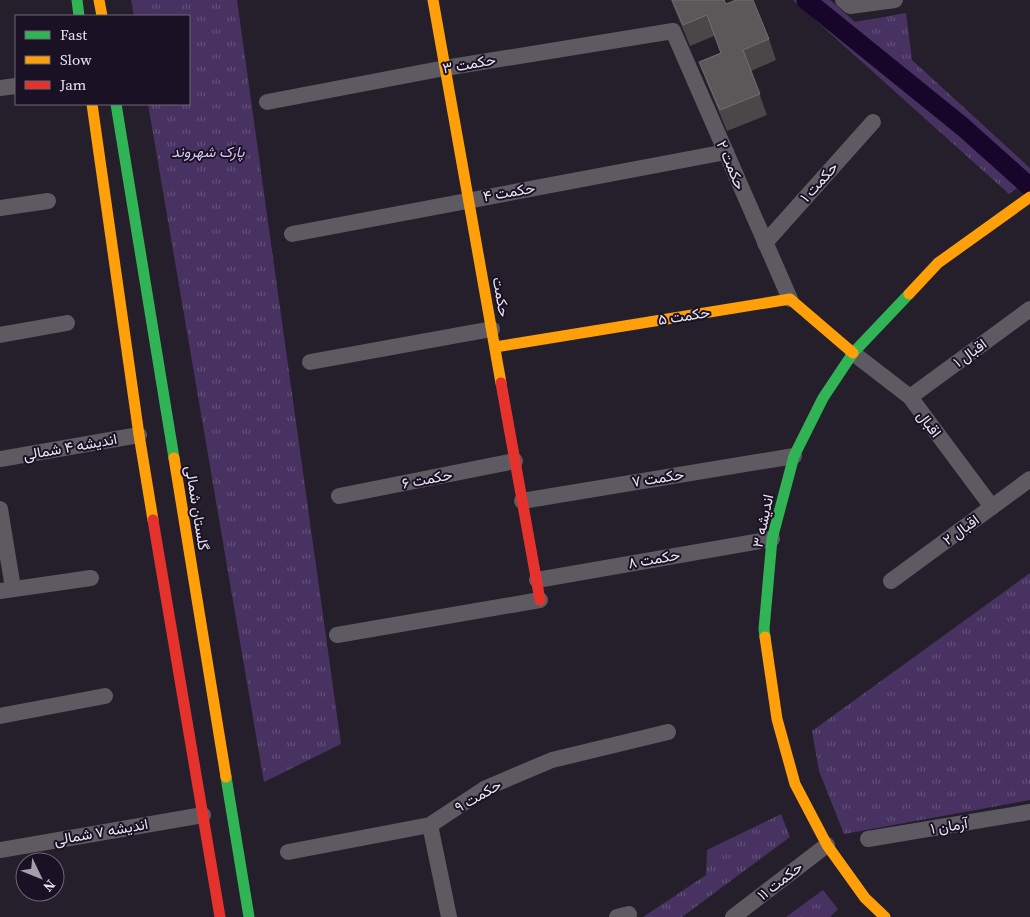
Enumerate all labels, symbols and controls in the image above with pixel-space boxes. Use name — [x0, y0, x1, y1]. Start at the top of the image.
legend — [15, 15, 190, 105]
text: Fast — [60, 24, 87, 45]
text: Slow — [60, 49, 92, 70]
street label: حکمت ۳ — [441, 49, 497, 79]
text: Jam — [59, 74, 87, 95]
street label: حکمت ۲ — [712, 137, 751, 193]
park label: پارک شهروند — [172, 141, 245, 162]
street label: حکمت ۱ — [795, 157, 843, 207]
street label: حکمت ۴ — [481, 177, 537, 206]
street label: حکمت — [488, 275, 515, 319]
street label: حکمت ۵ — [656, 301, 712, 330]
street label: اقبال ۱ — [949, 333, 991, 372]
street label: اقبال — [912, 406, 947, 442]
street label: اندیشه ۴ شمالی — [21, 428, 118, 465]
street label: حکمت ۶ — [400, 463, 454, 494]
street label: حکمت ۷ — [630, 463, 686, 492]
street label: گلستان شمالی — [180, 464, 215, 552]
street label: اندیشه ۳ — [747, 492, 778, 550]
street label: اقبال ۲ — [938, 509, 983, 550]
street label: حکمت ۸ — [626, 544, 682, 573]
street label: حکمت ۹ — [450, 774, 505, 817]
street label: آرمان ۱ — [929, 812, 971, 839]
street label: اندیشه ۷ شمالی — [52, 813, 150, 850]
north arrow — [15, 852, 65, 902]
street label: حکمت ۱۱ — [753, 856, 807, 905]
text: N — [39, 875, 60, 896]

